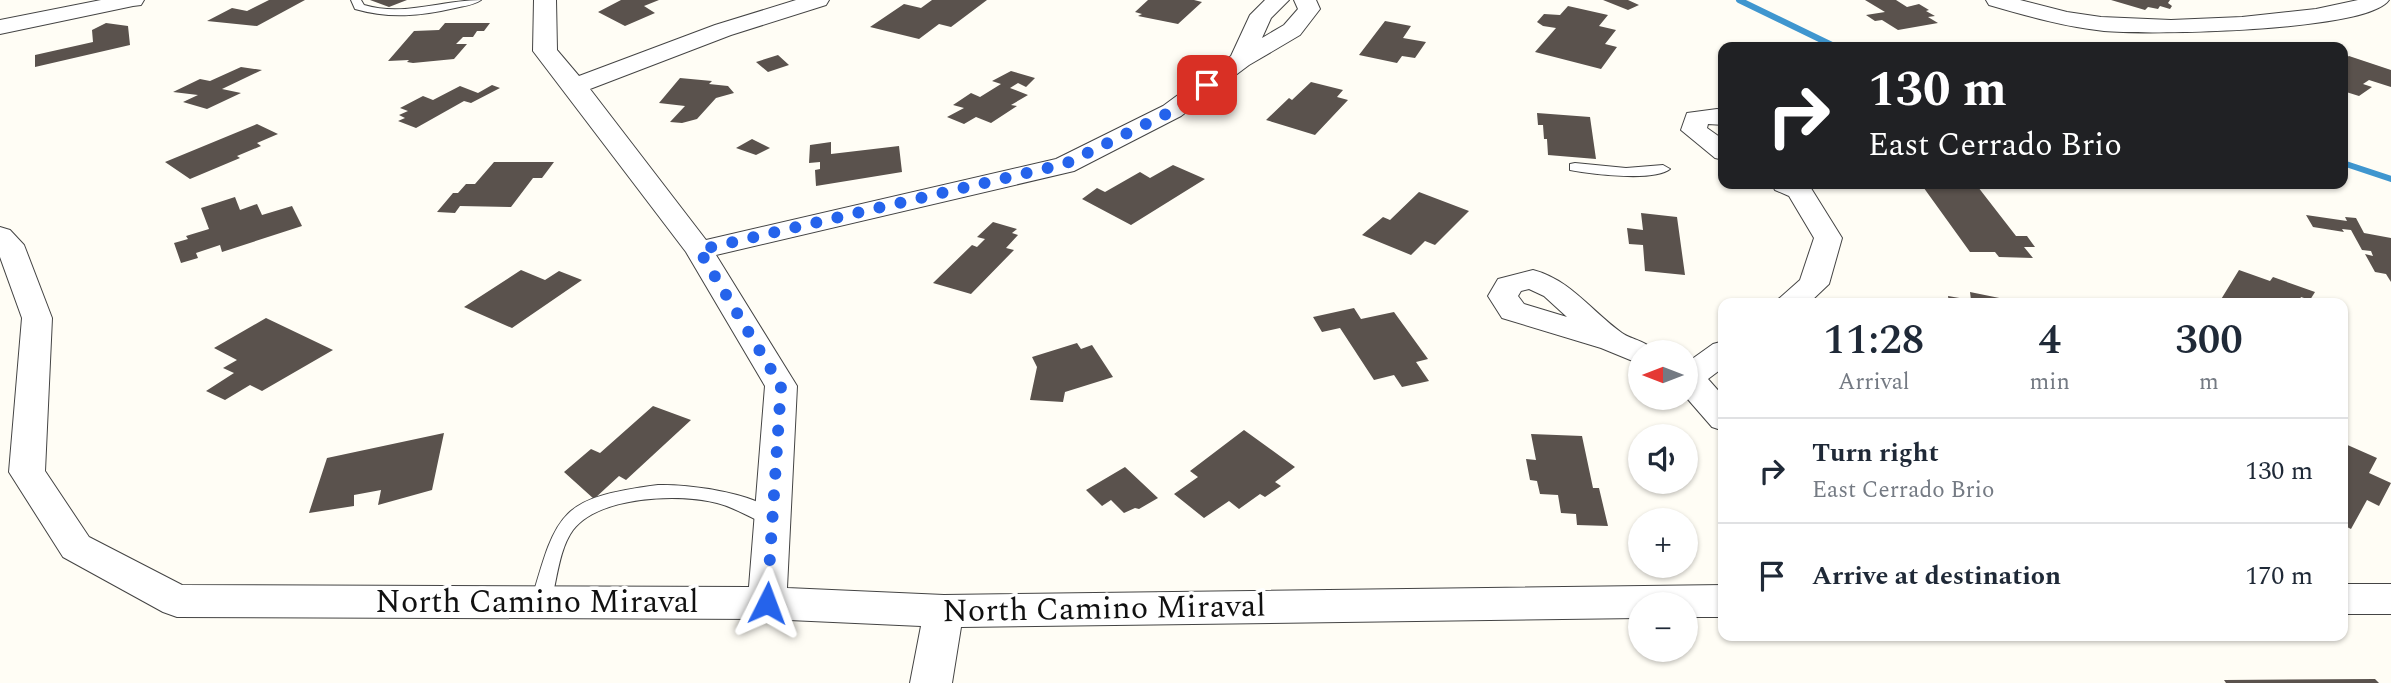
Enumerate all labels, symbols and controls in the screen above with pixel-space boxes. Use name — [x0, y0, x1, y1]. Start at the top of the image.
text: 130 m — [1868, 53, 2007, 128]
pin — [1177, 55, 1237, 115]
icon: arrive — [1188, 66, 1226, 104]
icon: right — [1753, 70, 1844, 161]
text: East Cerrado Brio — [1868, 121, 2122, 170]
text: 11:28 — [1823, 309, 1924, 372]
text: 4 — [2038, 309, 2061, 372]
text: 300 — [2175, 309, 2243, 372]
north arrow — [1628, 340, 1698, 410]
map controls — [1628, 340, 1698, 662]
text: Arrival — [1838, 365, 1910, 400]
text: min — [2030, 365, 2070, 400]
text: m — [2199, 365, 2219, 400]
button: sound — [1628, 424, 1698, 494]
text: Turn right — [1812, 433, 1939, 473]
text: 130 m — [2245, 451, 2313, 491]
icon: right — [1753, 452, 1791, 490]
text: East Cerrado Brio — [1812, 473, 1994, 508]
button: + — [1628, 508, 1698, 578]
text: Arrive at destination — [1812, 556, 2061, 596]
text: 170 m — [2245, 556, 2313, 596]
icon: arrive — [1753, 557, 1791, 595]
position arrow — [730, 566, 804, 640]
street label: North Camino Miraval — [375, 578, 699, 627]
street label: North Camino Miraval — [942, 582, 1266, 636]
button: − — [1628, 592, 1698, 662]

